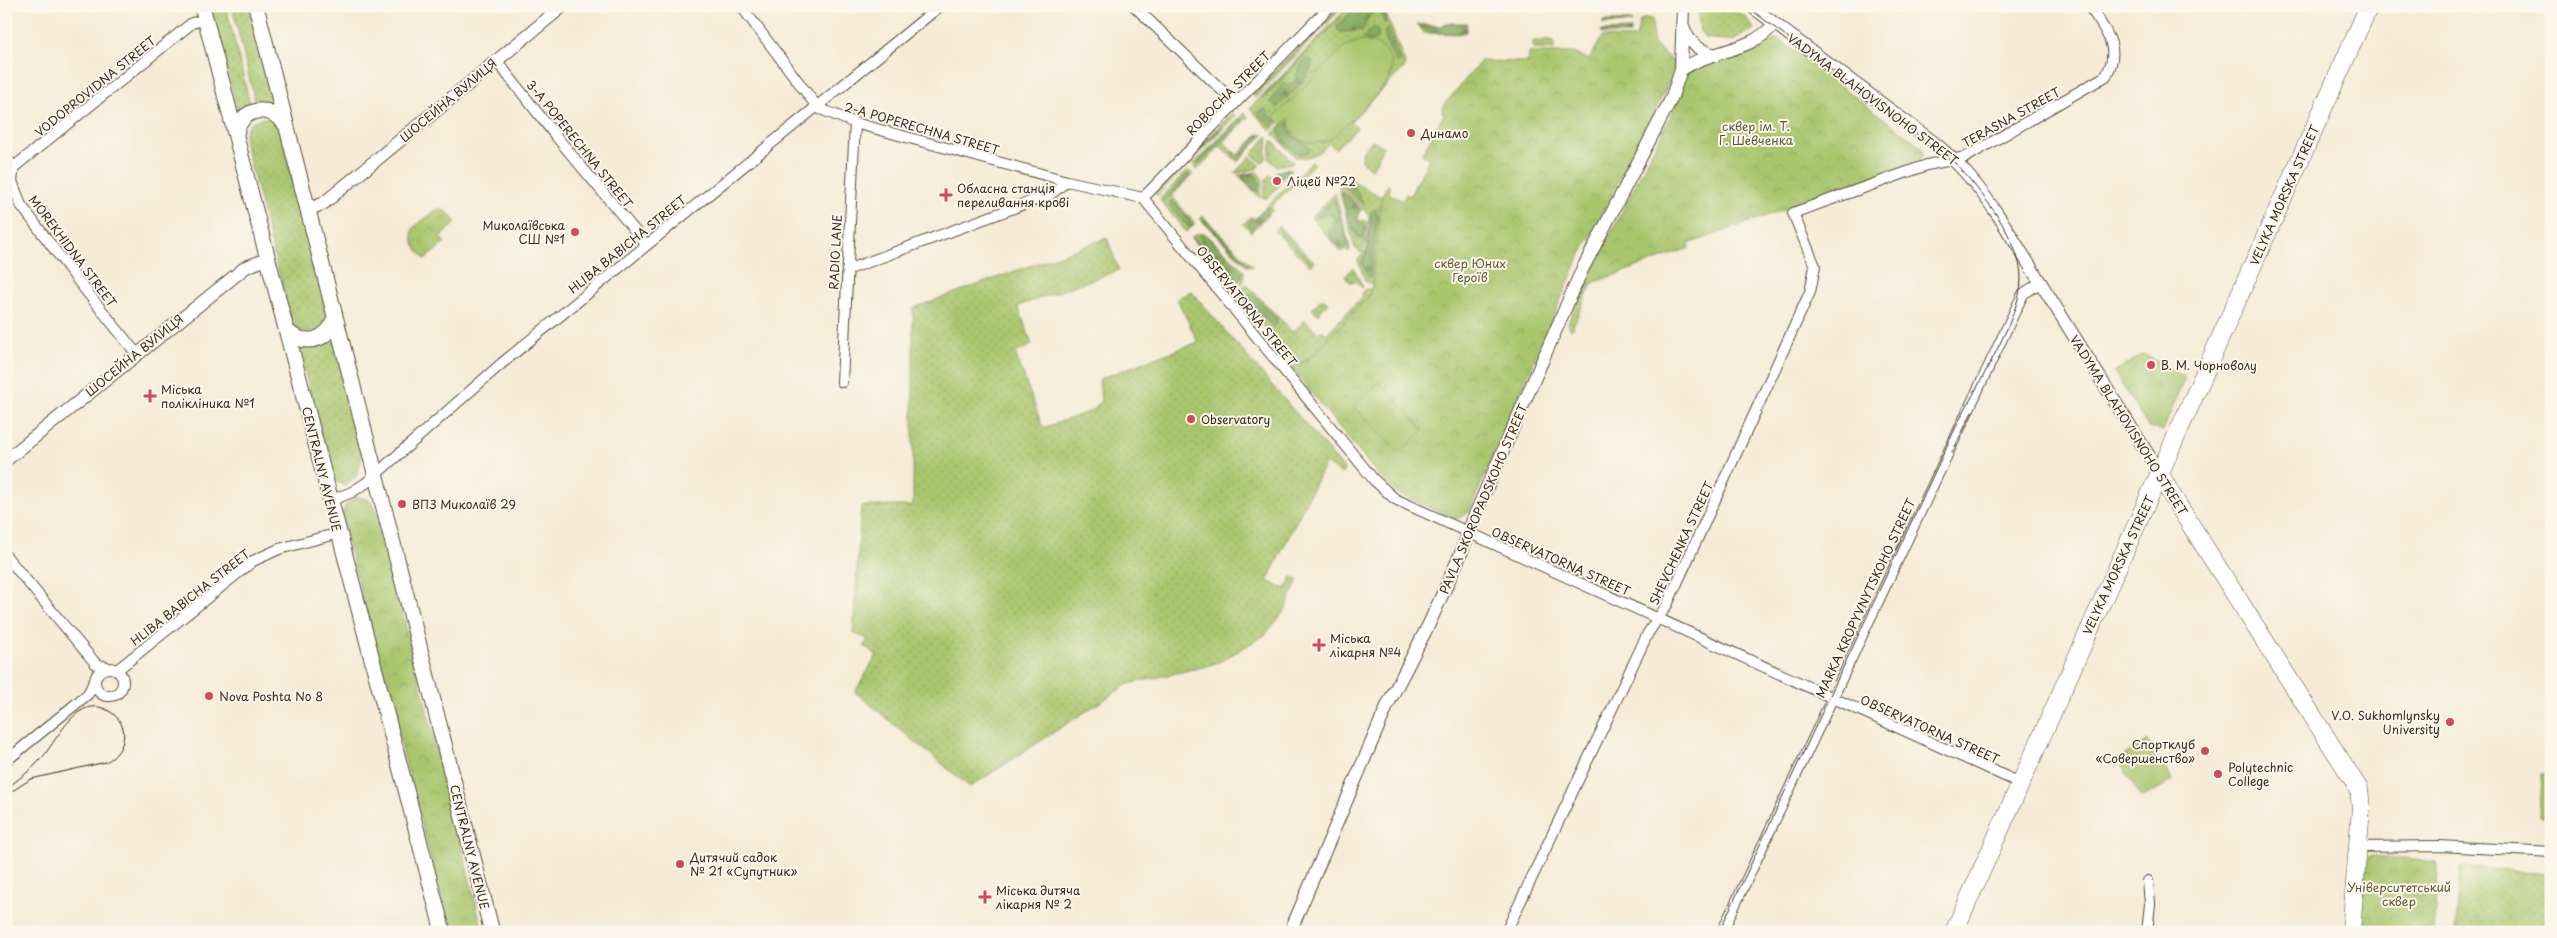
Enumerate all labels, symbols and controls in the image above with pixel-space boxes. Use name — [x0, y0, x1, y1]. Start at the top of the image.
street label: VADYMA BLAHOVISNOHO STREET — [1784, 29, 1963, 170]
street label: VODOPROVIDNA STREET — [31, 31, 160, 141]
street label: ROBOCHA STREET — [1182, 46, 1275, 139]
street label: ШОСЕЙНА ВУЛИЦЯ — [396, 54, 500, 146]
street label: 3-A POPERECHNA STREET — [523, 76, 638, 212]
street label: TERASNA STREET — [1959, 82, 2064, 151]
street label: 2-A POPERECHNA STREET — [842, 97, 1002, 159]
park label: сквер ім. Т. Г. Шевченка — [1719, 117, 1794, 149]
street label: VELYKA MORSKA STREET — [2245, 121, 2324, 268]
place label: Динамо — [1420, 124, 1469, 142]
marker: Динамо — [1405, 127, 1417, 139]
place label: Ліцей №22 — [1287, 172, 1356, 190]
marker: Ліцей №22 — [1271, 175, 1283, 187]
place label: Обласна станція переливання крові — [957, 179, 1069, 211]
marker: Обласна станція переливання крові — [939, 188, 953, 202]
street label: HLIBA BABICHA STREET — [564, 190, 690, 297]
street label: MOREKHIDNA STREET — [25, 191, 122, 311]
street label: RADIO LANE — [824, 214, 846, 290]
place label: Миколаївська СШ №1 — [482, 216, 566, 248]
marker: Миколаївська СШ №1 — [569, 226, 581, 238]
street label: OBSERVATORNA STREET — [1193, 242, 1302, 371]
park label: сквер Юних Героїв — [1434, 254, 1506, 286]
street label: ШОСЕЙНА ВУЛИЦЯ — [81, 310, 187, 400]
street label: VADYMA BLAHOVISNOHO STREET — [2066, 331, 2193, 519]
place label: В. М. Чорноволу — [2161, 356, 2257, 374]
marker: В. М. Чорноволу — [2145, 359, 2157, 371]
place label: Міська полікліника №1 — [161, 380, 255, 412]
marker: Міська полікліника №1 — [143, 389, 157, 403]
street label: PAVLA SKOROPADSKOHO STREET — [1435, 400, 1532, 597]
street label: CENTRALNY AVENUE — [298, 405, 346, 533]
place label: Observatory — [1201, 410, 1270, 428]
marker: Observatory — [1185, 413, 1197, 425]
street label: SHEVCHENKA STREET — [1644, 478, 1718, 608]
street label: VELYKA MORSKA STREET — [2078, 491, 2159, 638]
place label: ВПЗ Миколаїв 29 — [412, 495, 516, 513]
street label: MARKA KROPYVNYTSKOHO STREET — [1811, 495, 1920, 701]
marker: ВПЗ Миколаїв 29 — [396, 498, 408, 510]
street label: OBSERVATORNA STREET — [1489, 522, 1634, 600]
street label: HLIBA BABICHA STREET — [126, 544, 254, 649]
place label: Міська лікарня №4 — [1329, 629, 1402, 661]
marker: Міська лікарня №4 — [1312, 638, 1326, 652]
place label: Nova Poshta No 8 — [219, 687, 323, 705]
marker: Nova Poshta No 8 — [203, 690, 215, 702]
street label: OBSERVATORNA STREET — [1858, 690, 2003, 768]
place label: V.O. Sukhomlynsky University — [2331, 706, 2440, 738]
marker: V.O. Sukhomlynsky University — [2444, 716, 2456, 728]
place label: Спортклуб «Совершенство» — [2095, 735, 2195, 767]
marker: Спортклуб «Совершенство» — [2199, 745, 2211, 757]
place label: Polytechnic College — [2228, 758, 2293, 790]
marker: Polytechnic College — [2212, 768, 2224, 780]
street label: CENTRALNY AVENUE — [446, 783, 494, 911]
place label: Дитячий садок № 21 «Супутник» — [689, 848, 798, 880]
marker: Дитячий садок № 21 «Супутник» — [674, 858, 686, 870]
park label: Університетський сквер — [2347, 878, 2451, 910]
place label: Міська дитяча лікарня № 2 — [995, 881, 1081, 913]
marker: Міська дитяча лікарня № 2 — [978, 890, 992, 904]

